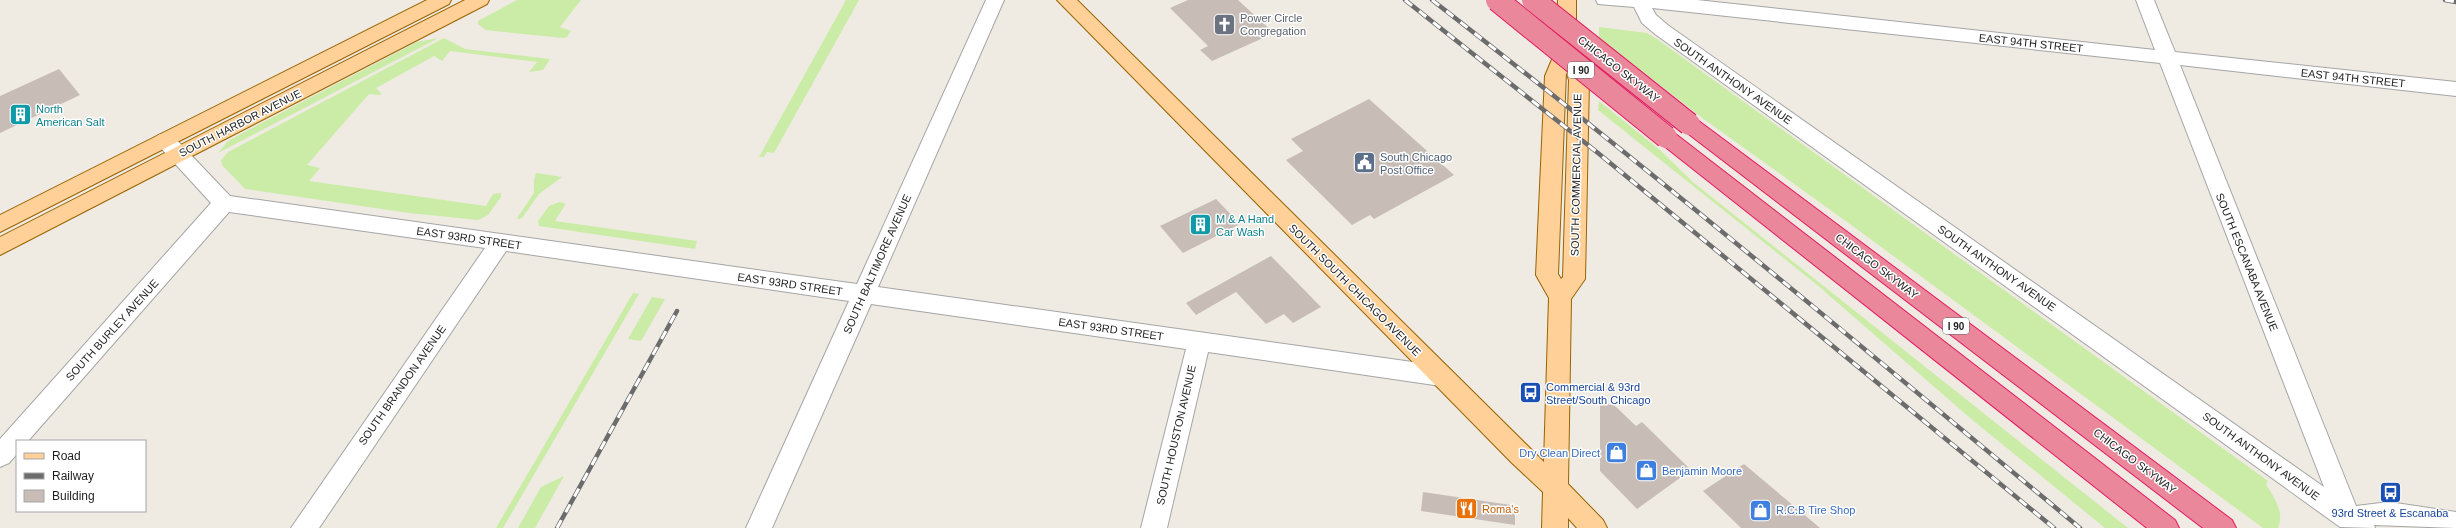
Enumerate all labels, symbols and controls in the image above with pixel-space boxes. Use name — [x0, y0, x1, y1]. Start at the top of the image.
church icon: Power Circle Congregation — [1212, 11, 1238, 37]
place label: Power Circle Congregation — [1240, 12, 1306, 37]
street label: EAST 94TH STREET — [1978, 32, 2084, 54]
street label: CHICAGO SKYWAY — [1576, 33, 1663, 105]
street label: SOUTH ANTHONY AVENUE — [1672, 36, 1794, 126]
road number: I 90 — [1568, 62, 1594, 78]
street label: EAST 94TH STREET — [2300, 67, 2406, 89]
street label: SOUTH HARBOR AVENUE — [177, 87, 303, 159]
street label: SOUTH COMMERCIAL AVENUE — [1569, 94, 1583, 256]
building icon: North American Salt — [7, 102, 33, 128]
place label: North American Salt — [36, 103, 104, 128]
public building icon: South Chicago Post Office — [1351, 150, 1377, 176]
place label: South Chicago Post Office — [1380, 151, 1452, 176]
street label: SOUTH ESCANABA AVENUE — [2214, 191, 2280, 333]
street label: SOUTH BALTIMORE AVENUE — [841, 193, 913, 335]
building icon: M & A Hand Car Wash — [1187, 212, 1213, 238]
place label: M & A Hand Car Wash — [1216, 213, 1274, 238]
street label: SOUTH SOUTH CHICAGO AVENUE — [1287, 222, 1423, 358]
street label: SOUTH ANTHONY AVENUE — [1936, 223, 2058, 313]
street label: EAST 93RD STREET — [416, 225, 523, 251]
street label: CHICAGO SKYWAY — [1833, 231, 1921, 301]
street label: EAST 93RD STREET — [737, 271, 844, 297]
street label: SOUTH BURLEY AVENUE — [63, 277, 161, 383]
street label: EAST 93RD STREET — [1058, 316, 1165, 342]
road number: I 90 — [1943, 318, 1969, 334]
street label: SOUTH BRANDON AVENUE — [356, 323, 448, 447]
street label: SOUTH HOUSTON AVENUE — [1154, 364, 1198, 506]
bus stop icon: Commercial & 93rd Street/South Chicago — [1517, 380, 1543, 406]
place label: Commercial & 93rd Street/South Chicago — [1546, 381, 1651, 406]
street label: SOUTH ANTHONY AVENUE — [2200, 410, 2322, 502]
street label: CHICAGO SKYWAY — [2091, 426, 2179, 496]
legend — [16, 440, 146, 512]
shop icon: Dry Clean Direct — [1603, 440, 1629, 466]
place label: Dry Clean Direct — [1519, 447, 1600, 459]
text: Road — [52, 449, 81, 463]
shop icon: Benjamin Moore — [1633, 458, 1659, 484]
place label: Benjamin Moore — [1662, 465, 1742, 477]
text: Railway — [52, 469, 94, 483]
bus stop icon: 93rd Street & Escanaba — [2377, 480, 2403, 506]
text: Building — [52, 489, 95, 503]
restaurant icon: Roma's — [1454, 496, 1480, 522]
shop icon: R.C.B Tire Shop — [1747, 497, 1773, 523]
place label: Roma's — [1482, 503, 1519, 515]
place label: R.C.B Tire Shop — [1776, 504, 1855, 516]
place label: 93rd Street & Escanaba — [2332, 507, 2449, 519]

